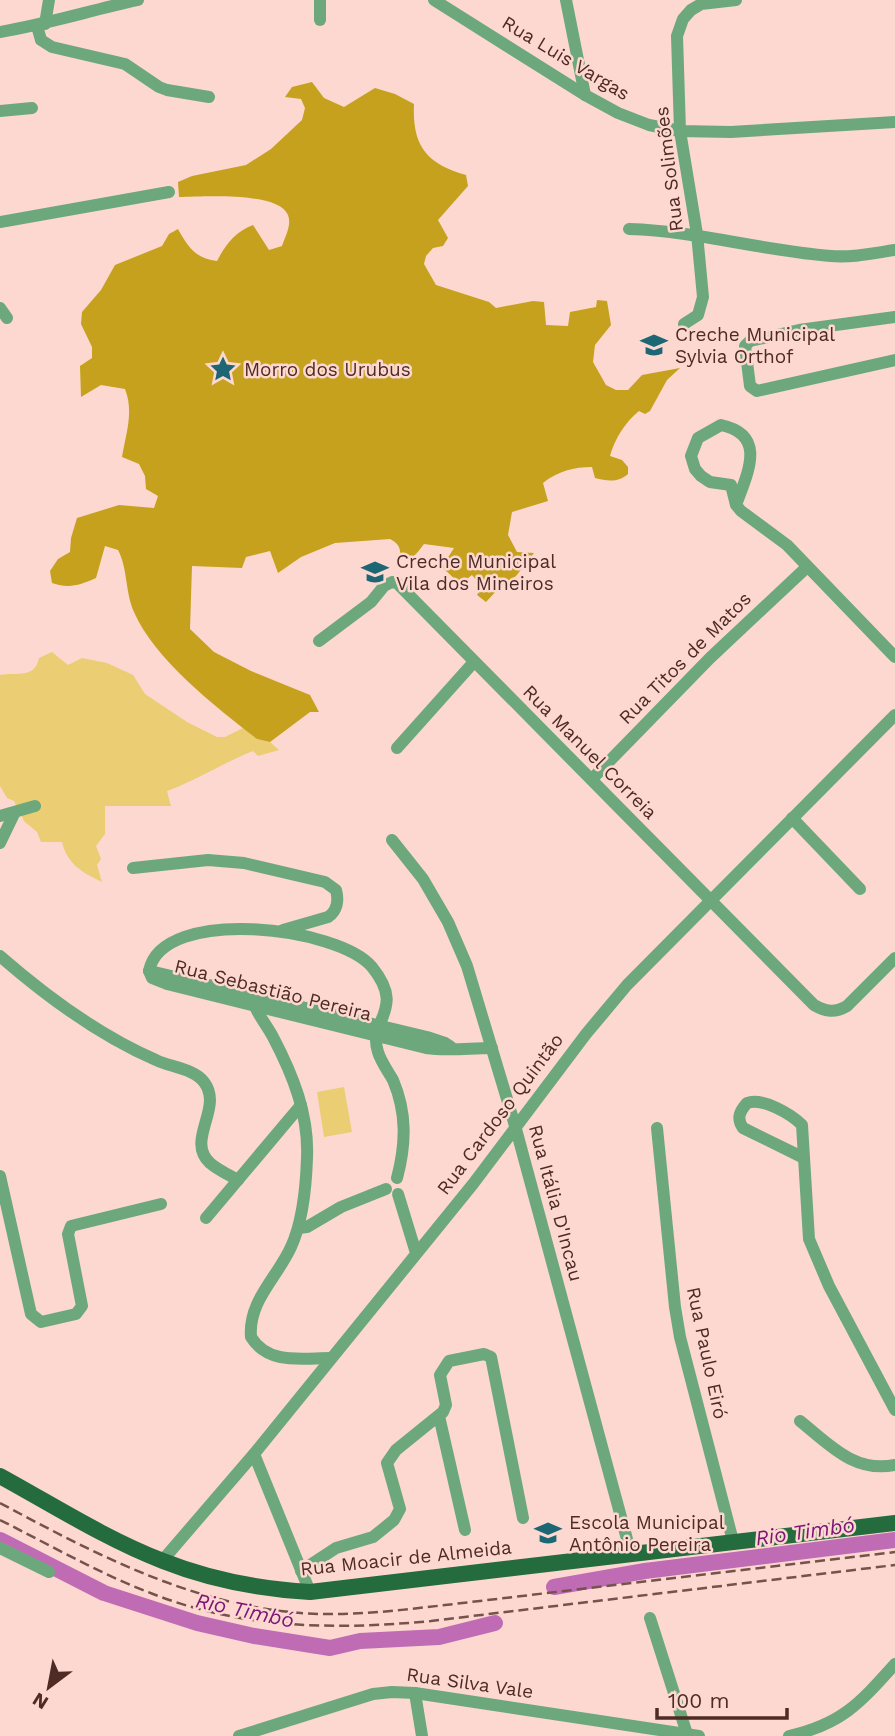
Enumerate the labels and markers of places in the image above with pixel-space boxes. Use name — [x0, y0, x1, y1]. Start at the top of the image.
place label: Creche Municipal Sylvia Orthof — [675, 323, 835, 368]
school or university icon: Creche Municipal Sylvia Orthof — [639, 330, 669, 360]
place icon: Morro dos Urubus — [208, 354, 238, 384]
place label: Morro dos Urubus — [244, 358, 411, 381]
place label: Creche Municipal Vila dos Mineiros — [396, 550, 556, 595]
school or university icon: Creche Municipal Vila dos Mineiros — [360, 557, 390, 587]
place label: Escola Municipal Antônio Pereira — [569, 1511, 725, 1556]
school or university icon: Escola Municipal Antônio Pereira — [533, 1518, 563, 1548]

